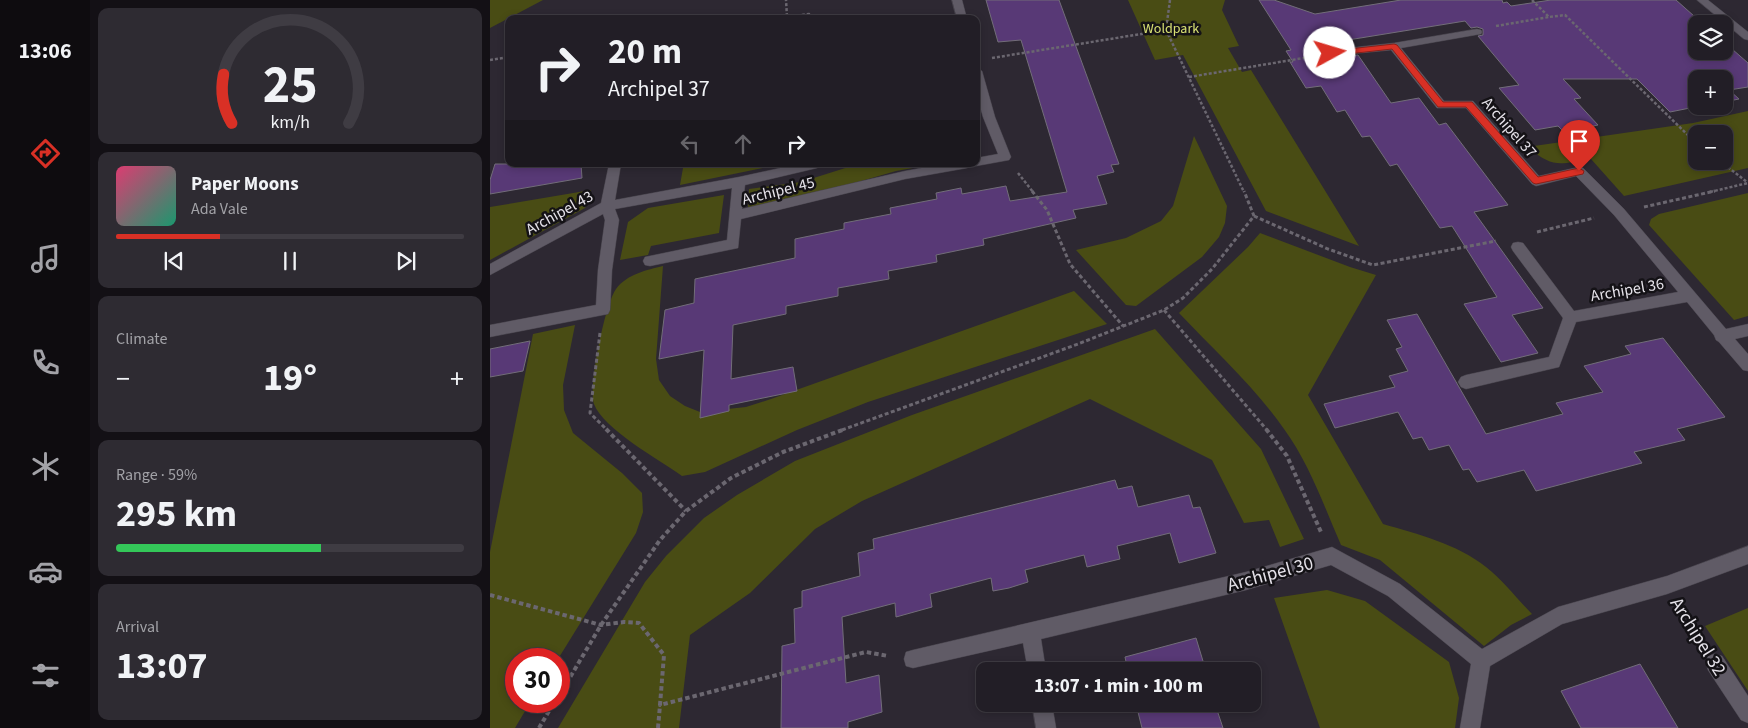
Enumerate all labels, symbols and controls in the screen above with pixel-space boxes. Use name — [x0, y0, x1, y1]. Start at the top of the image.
map controls — [1688, 15, 1733, 170]
button: layers — [1688, 15, 1733, 60]
park label: Woldpark — [1143, 19, 1199, 39]
position arrow — [1303, 26, 1355, 78]
text: 20 m — [608, 27, 682, 77]
text: 13:06 — [18, 35, 72, 67]
icon: right — [525, 35, 590, 100]
text: 25 — [263, 49, 317, 123]
button: + — [1688, 70, 1733, 115]
text: Archipel 37 — [608, 73, 710, 105]
street label: Archipel 37 — [1477, 93, 1542, 163]
text: km/h — [270, 110, 310, 135]
pin — [1558, 120, 1600, 171]
button: − — [1688, 125, 1733, 170]
icon: arrive — [1565, 127, 1593, 155]
icon: left — [676, 130, 704, 158]
icon: ahead — [729, 130, 757, 158]
icon: right — [782, 130, 810, 158]
icon: directions — [28, 136, 63, 171]
text: Paper Moons — [191, 171, 299, 198]
street label: Archipel 45 — [740, 171, 817, 211]
street label: Archipel 43 — [522, 185, 597, 240]
text: Ada Vale — [191, 198, 248, 220]
icon: music — [28, 241, 63, 276]
icon: previous — [160, 247, 188, 275]
icon: pause — [276, 247, 304, 275]
icon: next — [392, 247, 420, 275]
street label: Archipel 36 — [1589, 273, 1666, 307]
text: Climate — [116, 328, 167, 350]
icon: phone — [28, 345, 63, 380]
text: 19° — [263, 351, 317, 405]
text: − — [116, 359, 130, 399]
text: + — [450, 359, 464, 399]
icon: climate — [28, 449, 63, 484]
text: Range · 59% — [116, 464, 197, 486]
text: 295 km — [116, 487, 237, 541]
street label: Archipel 30 — [1224, 550, 1316, 599]
icon: car — [28, 554, 63, 589]
street label: Archipel 32 — [1663, 592, 1732, 681]
text: Arrival — [116, 616, 159, 638]
text: 13:07 — [116, 639, 208, 693]
speed limit sign: 30 — [505, 648, 570, 713]
icon: filters — [28, 658, 63, 693]
text: 13:07 · 1 min · 100 m — [1034, 673, 1203, 700]

